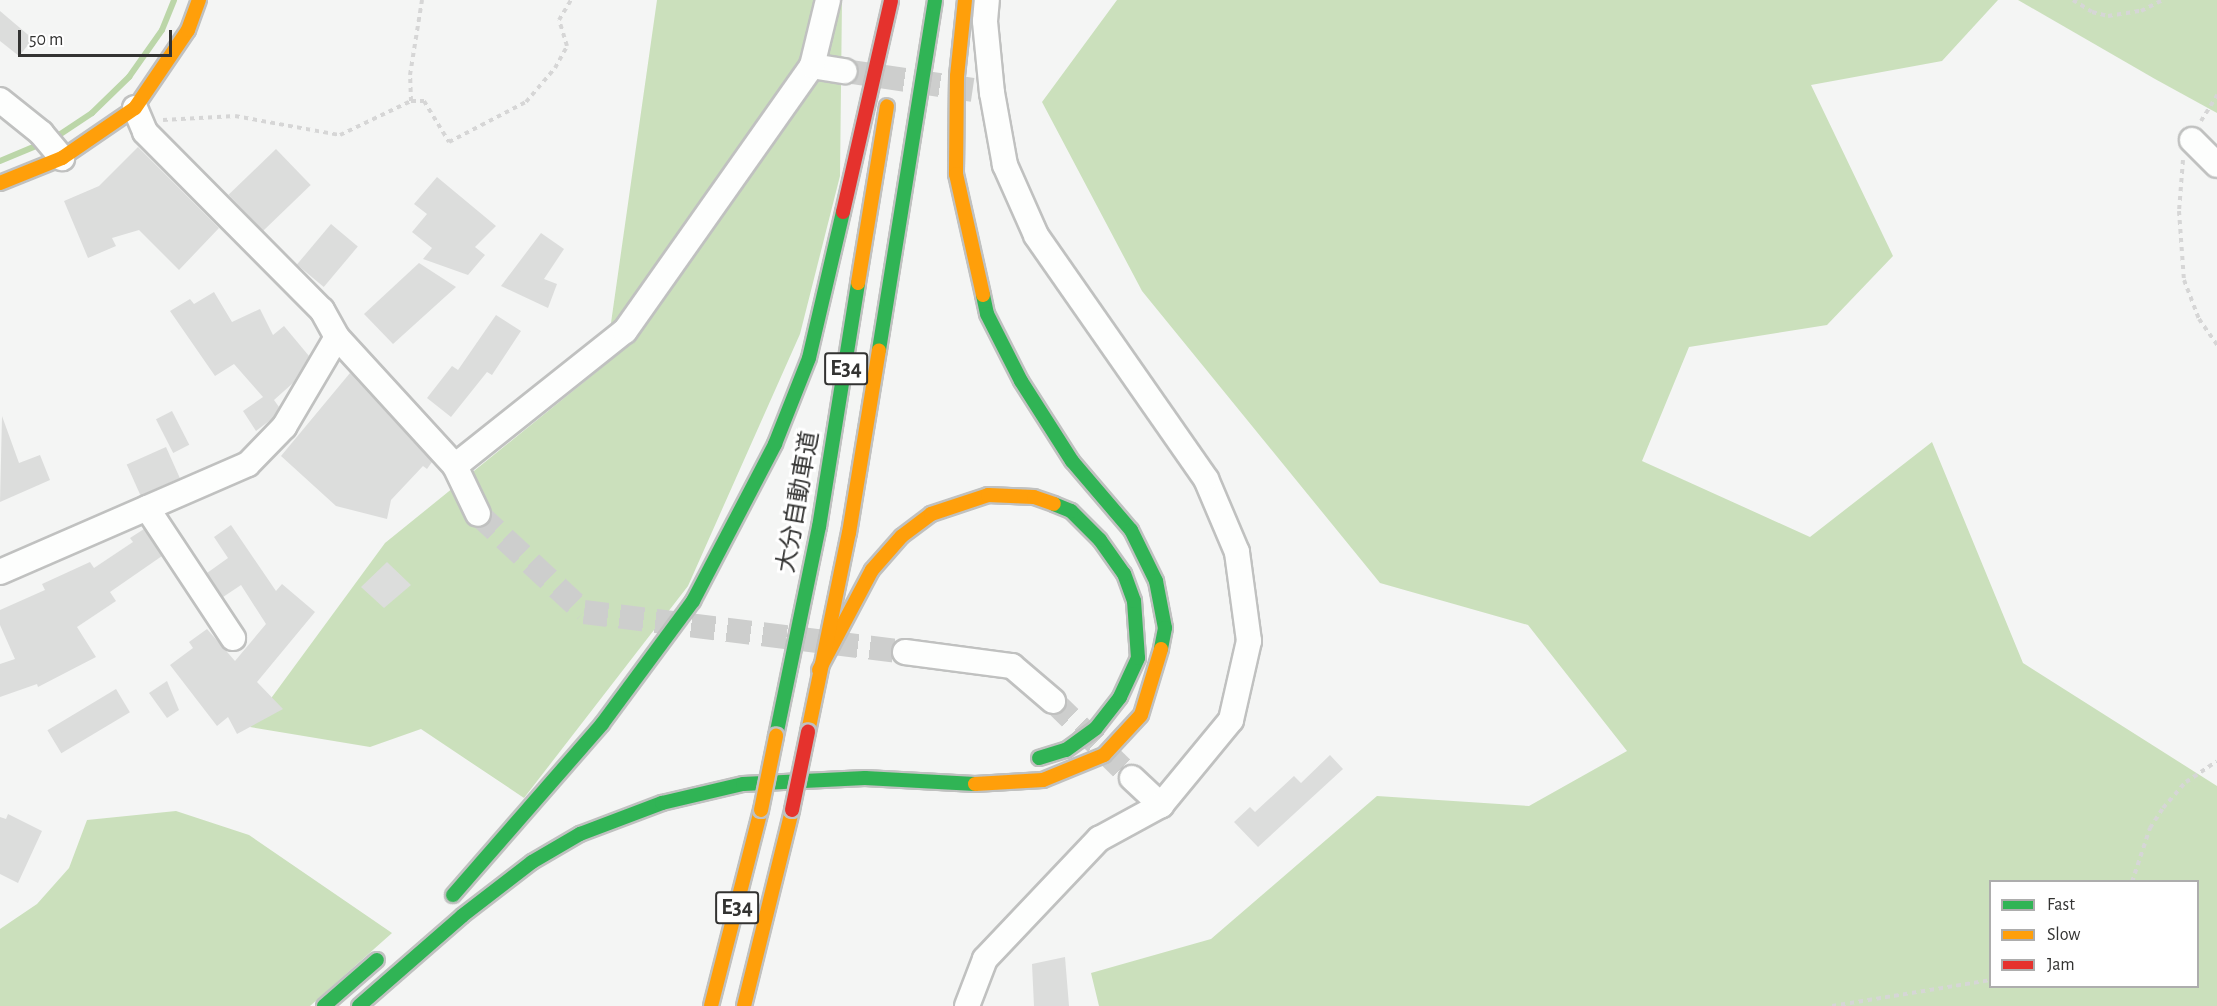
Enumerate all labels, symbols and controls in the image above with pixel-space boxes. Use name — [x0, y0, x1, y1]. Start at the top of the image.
scale bar — [21, 18, 176, 56]
text: 50 m — [29, 31, 63, 49]
road number: E34 — [824, 350, 868, 388]
street label: 大分自動車道 — [772, 429, 826, 575]
legend — [1989, 880, 2199, 988]
road number: E34 — [714, 889, 760, 927]
text: Fast — [2047, 896, 2075, 914]
text: Slow — [2047, 926, 2080, 944]
text: Jam — [2047, 956, 2075, 974]

